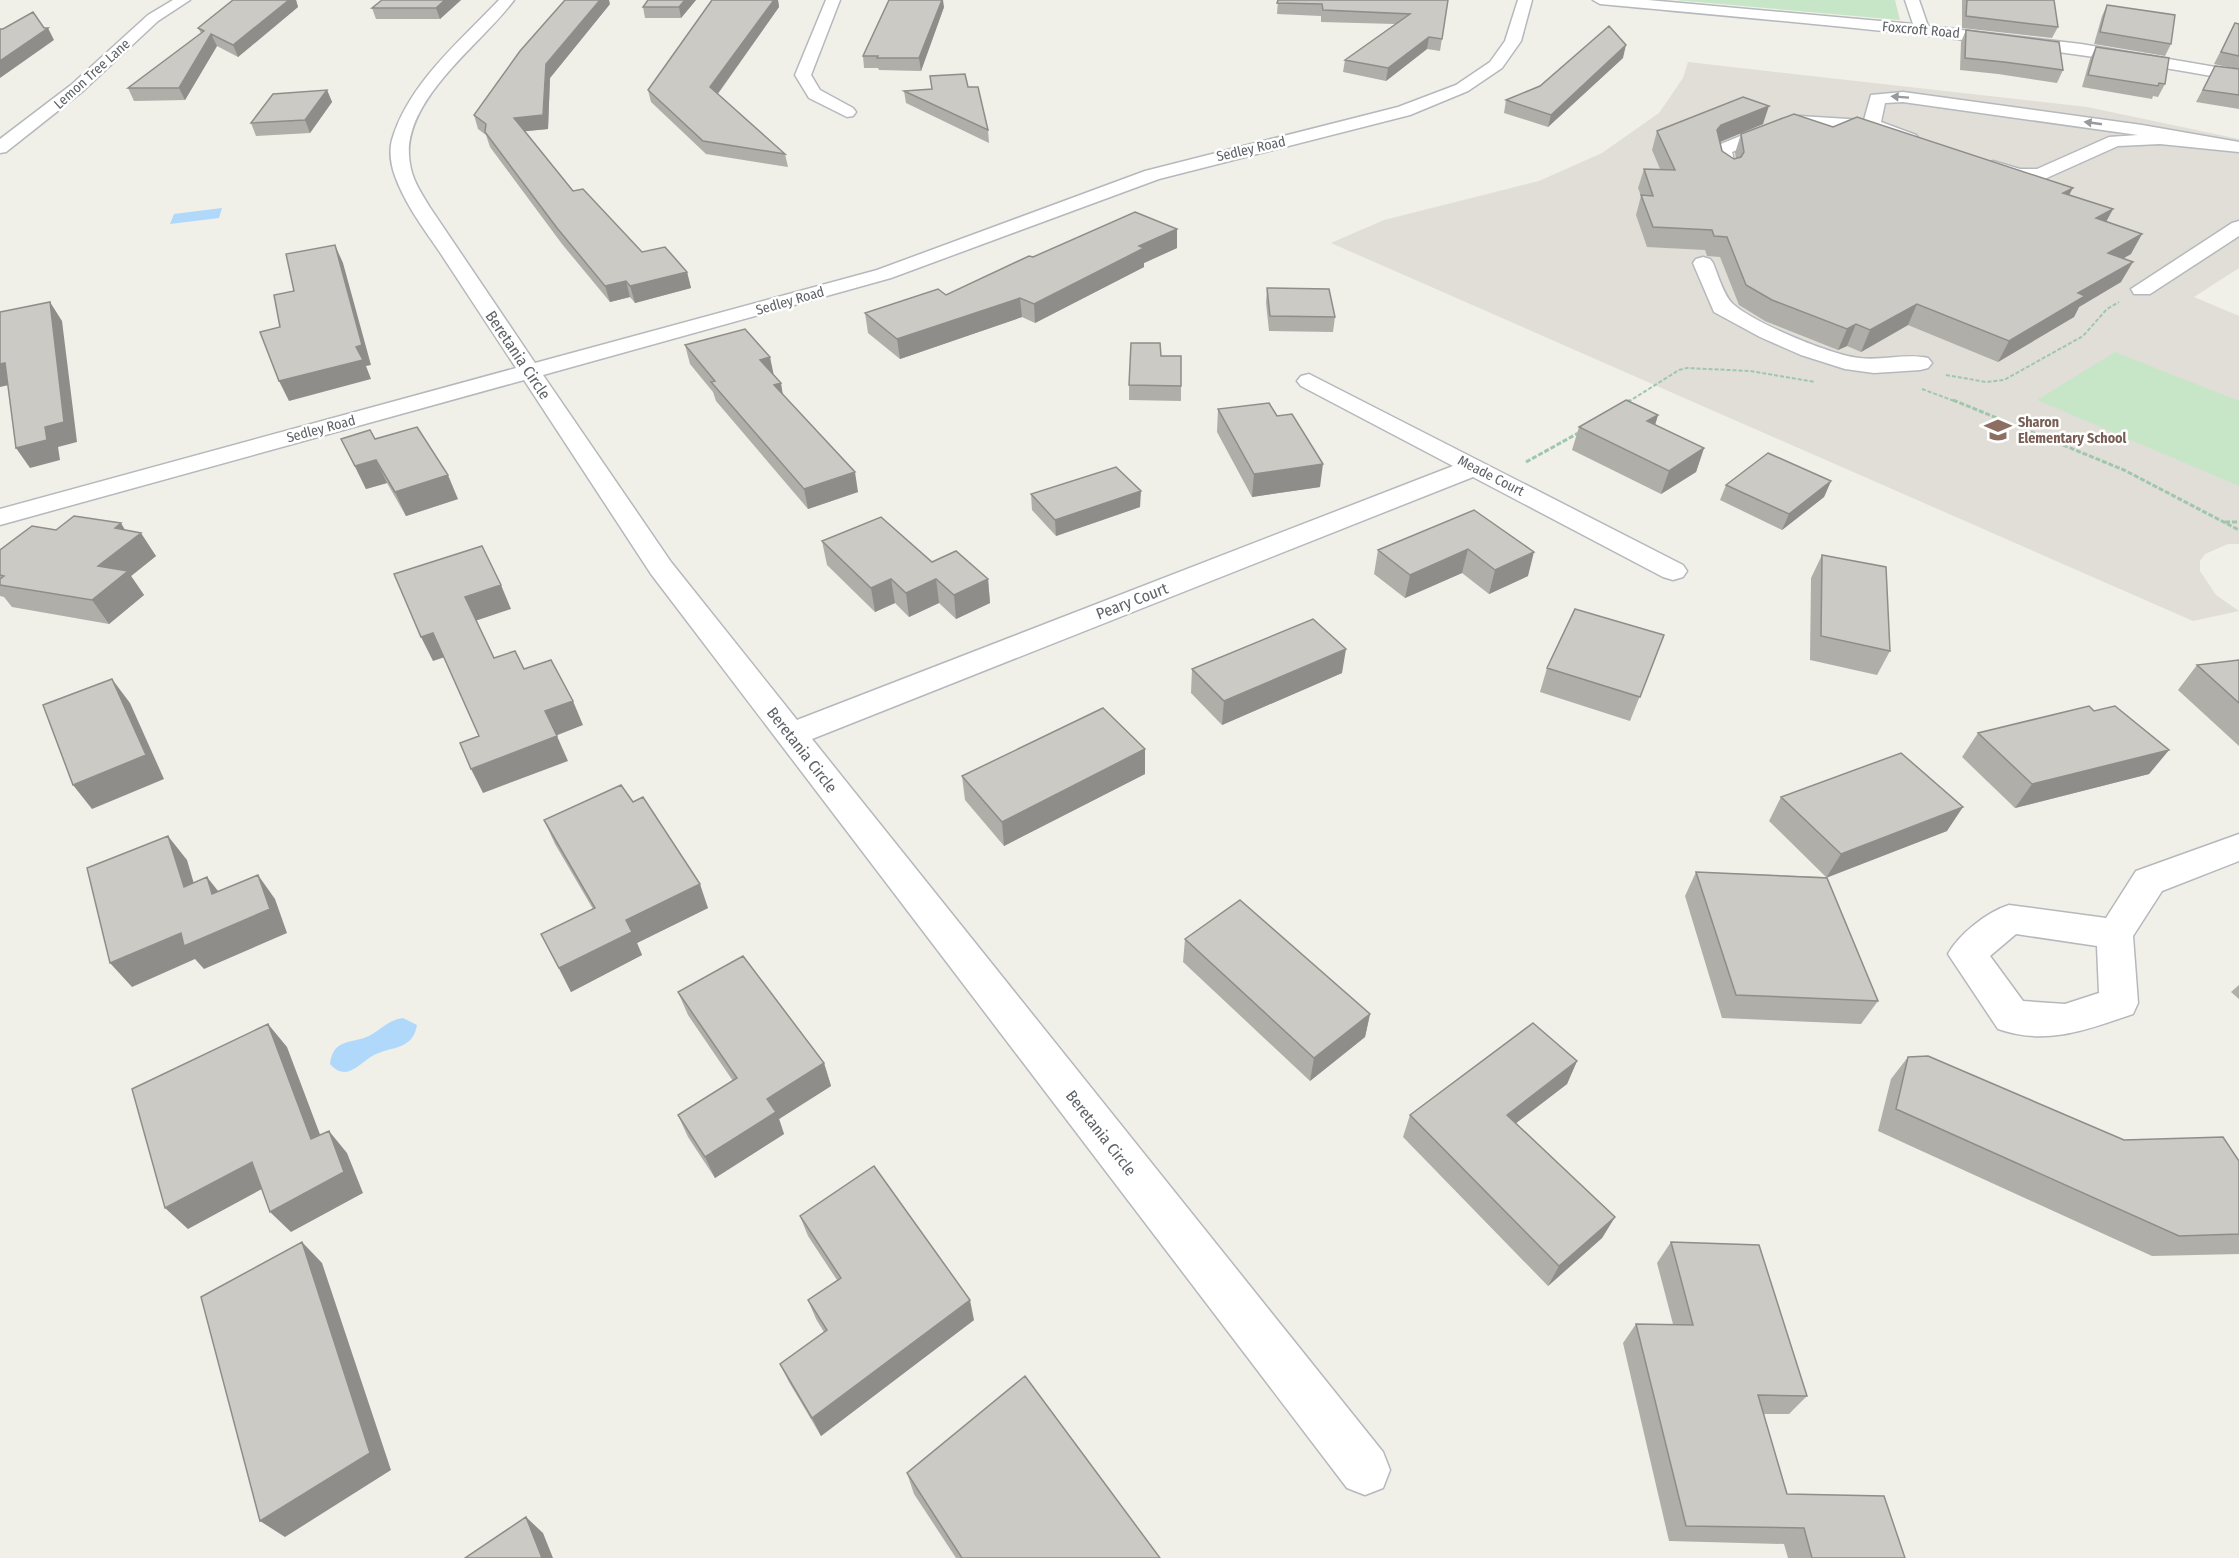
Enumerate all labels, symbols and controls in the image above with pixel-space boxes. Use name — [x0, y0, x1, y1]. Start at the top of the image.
street label: Foxcroft Road — [1881, 18, 1961, 42]
street label: Lemon Tree Lane — [50, 35, 134, 113]
one-way arrow — [1890, 92, 1909, 102]
one-way arrow — [2083, 119, 2102, 128]
street label: Sedley Road — [1215, 133, 1287, 165]
street label: Sedley Road — [754, 283, 826, 319]
street label: Beretania Circle — [481, 307, 555, 403]
street label: Sedley Road — [285, 412, 357, 446]
place label: Sharon Elementary School — [2018, 414, 2127, 447]
school or university icon: Sharon Elementary School — [1983, 415, 2013, 445]
street label: Meade Court — [1455, 452, 1527, 500]
street label: Peary Court — [1093, 578, 1171, 623]
street label: Beretania Circle — [763, 704, 841, 796]
street label: Beretania Circle — [1062, 1087, 1140, 1179]

